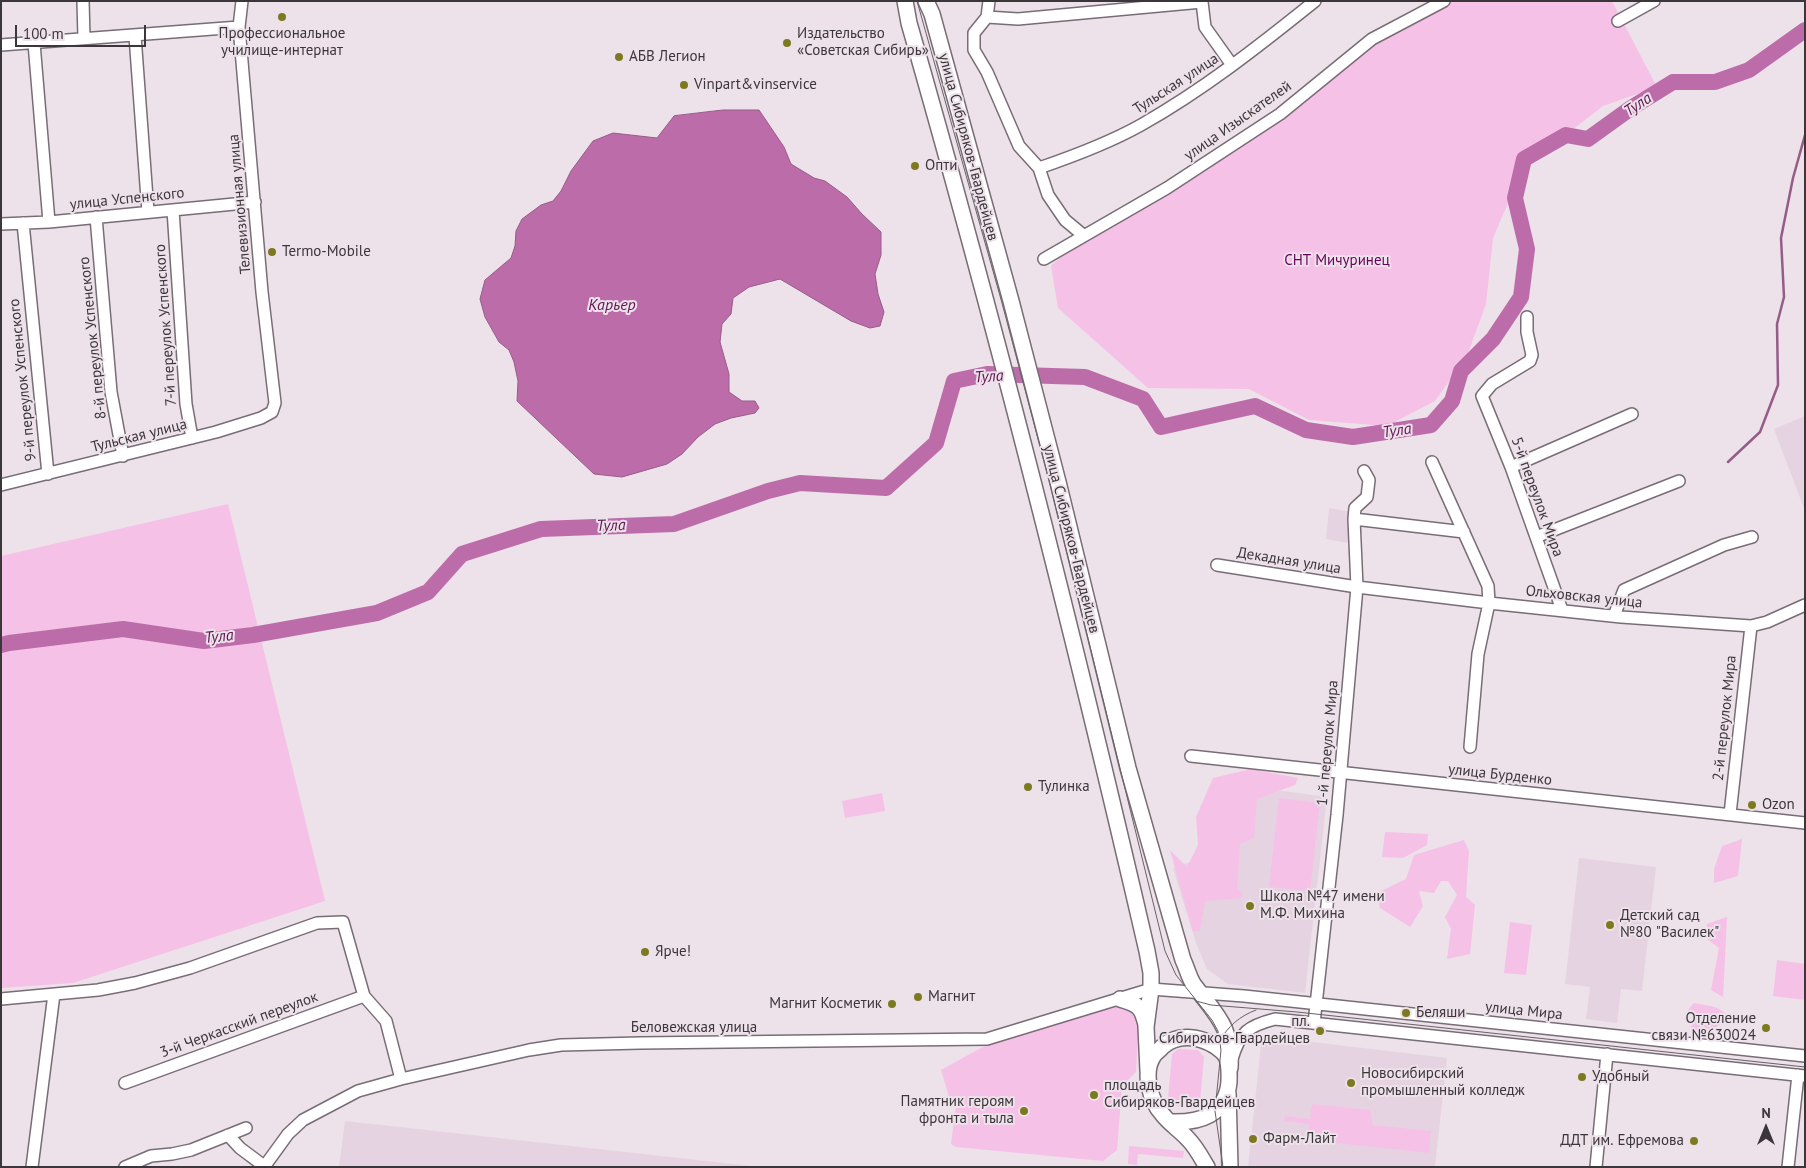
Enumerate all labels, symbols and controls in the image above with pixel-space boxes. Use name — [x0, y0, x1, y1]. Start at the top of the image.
marker: Профессиональное училище-интернат — [276, 11, 288, 23]
scale bar — [18, 15, 149, 47]
text: 100 m — [23, 24, 64, 43]
place label: Профессиональное училище-интернат — [219, 25, 345, 60]
place label: Издательство «Советская Сибирь» — [797, 25, 929, 60]
marker: Издательство «Советская Сибирь» — [781, 37, 793, 49]
place label: АБВ Легион — [629, 48, 706, 66]
street label: Тульская улица — [1130, 50, 1222, 118]
marker: АБВ Легион — [613, 51, 625, 63]
street label: улица Сибиряков-Гвардейцев — [934, 51, 1002, 243]
place label: Vinpart&vinservice — [694, 76, 817, 94]
street label: улица Изыскателей — [1181, 77, 1295, 165]
marker: Vinpart&vinservice — [678, 79, 690, 91]
water label: Тула — [1621, 89, 1655, 121]
street label: Телевизионная улица — [225, 133, 255, 275]
place label: Опти — [925, 157, 957, 175]
marker: Опти — [909, 160, 921, 172]
street label: улица Успенского — [69, 184, 185, 214]
street label: 7-й переулок Успенского — [151, 243, 181, 407]
place label: Termo-Mobile — [282, 243, 371, 261]
marker: Termo-Mobile — [266, 246, 278, 258]
park label: СНТ Мичуринец — [1284, 252, 1390, 270]
street label: 8-й переулок Успенского — [76, 256, 110, 420]
water label: Карьер — [588, 295, 636, 315]
street label: 9-й переулок Успенского — [6, 298, 40, 462]
water label: Тула — [974, 366, 1004, 388]
street label: Тульская улица — [89, 415, 189, 457]
water label: Тула — [1381, 419, 1413, 443]
street label: 5-й переулок Мира — [1507, 435, 1567, 559]
street label: улица Сибиряков-Гвардейцев — [1039, 443, 1103, 635]
water label: Тула — [596, 516, 626, 536]
street label: Декадная улица — [1236, 544, 1342, 578]
street label: Ольховская улица — [1525, 582, 1643, 612]
water label: Тула — [204, 626, 234, 648]
street label: 2-й переулок Мира — [1709, 654, 1741, 782]
street label: 1-й переулок Мира — [1314, 679, 1342, 807]
street label: улица Бурденко — [1447, 761, 1553, 789]
place label: Тулинка — [1038, 778, 1090, 796]
marker: Тулинка — [1022, 781, 1034, 793]
place label: Ozon — [1762, 796, 1795, 814]
marker: Ozon — [1746, 799, 1758, 811]
place label: Школа №47 имени М.Ф. Михина — [1260, 888, 1385, 923]
marker: Школа №47 имени М.Ф. Михина — [1244, 900, 1256, 912]
place label: Детский сад №80 "Василек" — [1620, 907, 1719, 942]
marker: Детский сад №80 "Василек" — [1604, 919, 1616, 931]
place label: Ярче! — [655, 943, 691, 961]
marker: Ярче! — [639, 946, 651, 958]
street label: 3-й Черкасский переулок — [158, 988, 320, 1062]
place label: Магнит — [928, 988, 975, 1006]
marker: Магнит — [912, 991, 924, 1003]
place label: Магнит Косметик — [769, 995, 882, 1013]
marker: Магнит Косметик — [886, 998, 898, 1010]
street label: улица Мира — [1484, 998, 1564, 1024]
place label: Беляши — [1416, 1004, 1465, 1022]
marker: Беляши — [1400, 1007, 1412, 1019]
place label: Отделение связи №630024 — [1651, 1010, 1756, 1045]
place label: пл. Сибиряков-Гвардейцев — [1159, 1013, 1310, 1048]
street label: Беловежская улица — [631, 1019, 757, 1037]
marker: Отделение связи №630024 — [1760, 1022, 1772, 1034]
marker: пл. Сибиряков-Гвардейцев — [1314, 1025, 1326, 1037]
place label: Новосибирский промышленный колледж — [1361, 1065, 1525, 1100]
place label: Удобный — [1592, 1068, 1649, 1086]
marker: Удобный — [1576, 1071, 1588, 1083]
place label: площадь Сибиряков-Гвардейцев — [1104, 1077, 1255, 1112]
marker: Новосибирский промышленный колледж — [1345, 1077, 1357, 1089]
marker: площадь Сибиряков-Гвардейцев — [1088, 1089, 1100, 1101]
place label: Памятник героям фронта и тыла — [901, 1093, 1014, 1128]
north arrow — [1741, 1103, 1791, 1153]
text: N — [1761, 1104, 1771, 1122]
marker: Памятник героям фронта и тыла — [1018, 1105, 1030, 1117]
place label: Фарм-Лайт — [1263, 1130, 1336, 1148]
place label: ДДТ им. Ефремова — [1560, 1132, 1684, 1150]
marker: Фарм-Лайт — [1247, 1133, 1259, 1145]
marker: ДДТ им. Ефремова — [1688, 1135, 1700, 1147]

